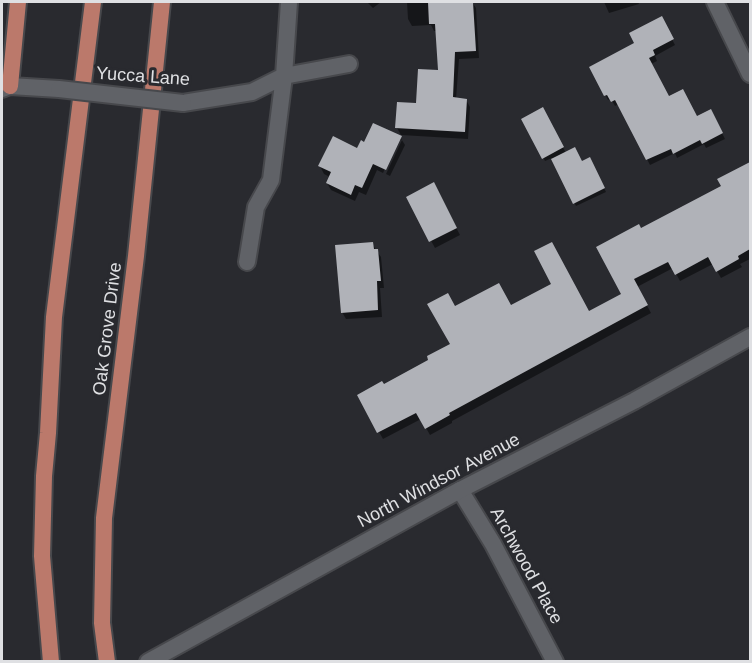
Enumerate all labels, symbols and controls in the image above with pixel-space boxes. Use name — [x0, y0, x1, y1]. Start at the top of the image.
street label: Yucca Lane — [95, 63, 191, 91]
street label: Oak Grove Drive — [89, 261, 127, 397]
street label: North Windsor Avenue — [354, 429, 524, 533]
street label: Archwood Place — [485, 504, 567, 628]

